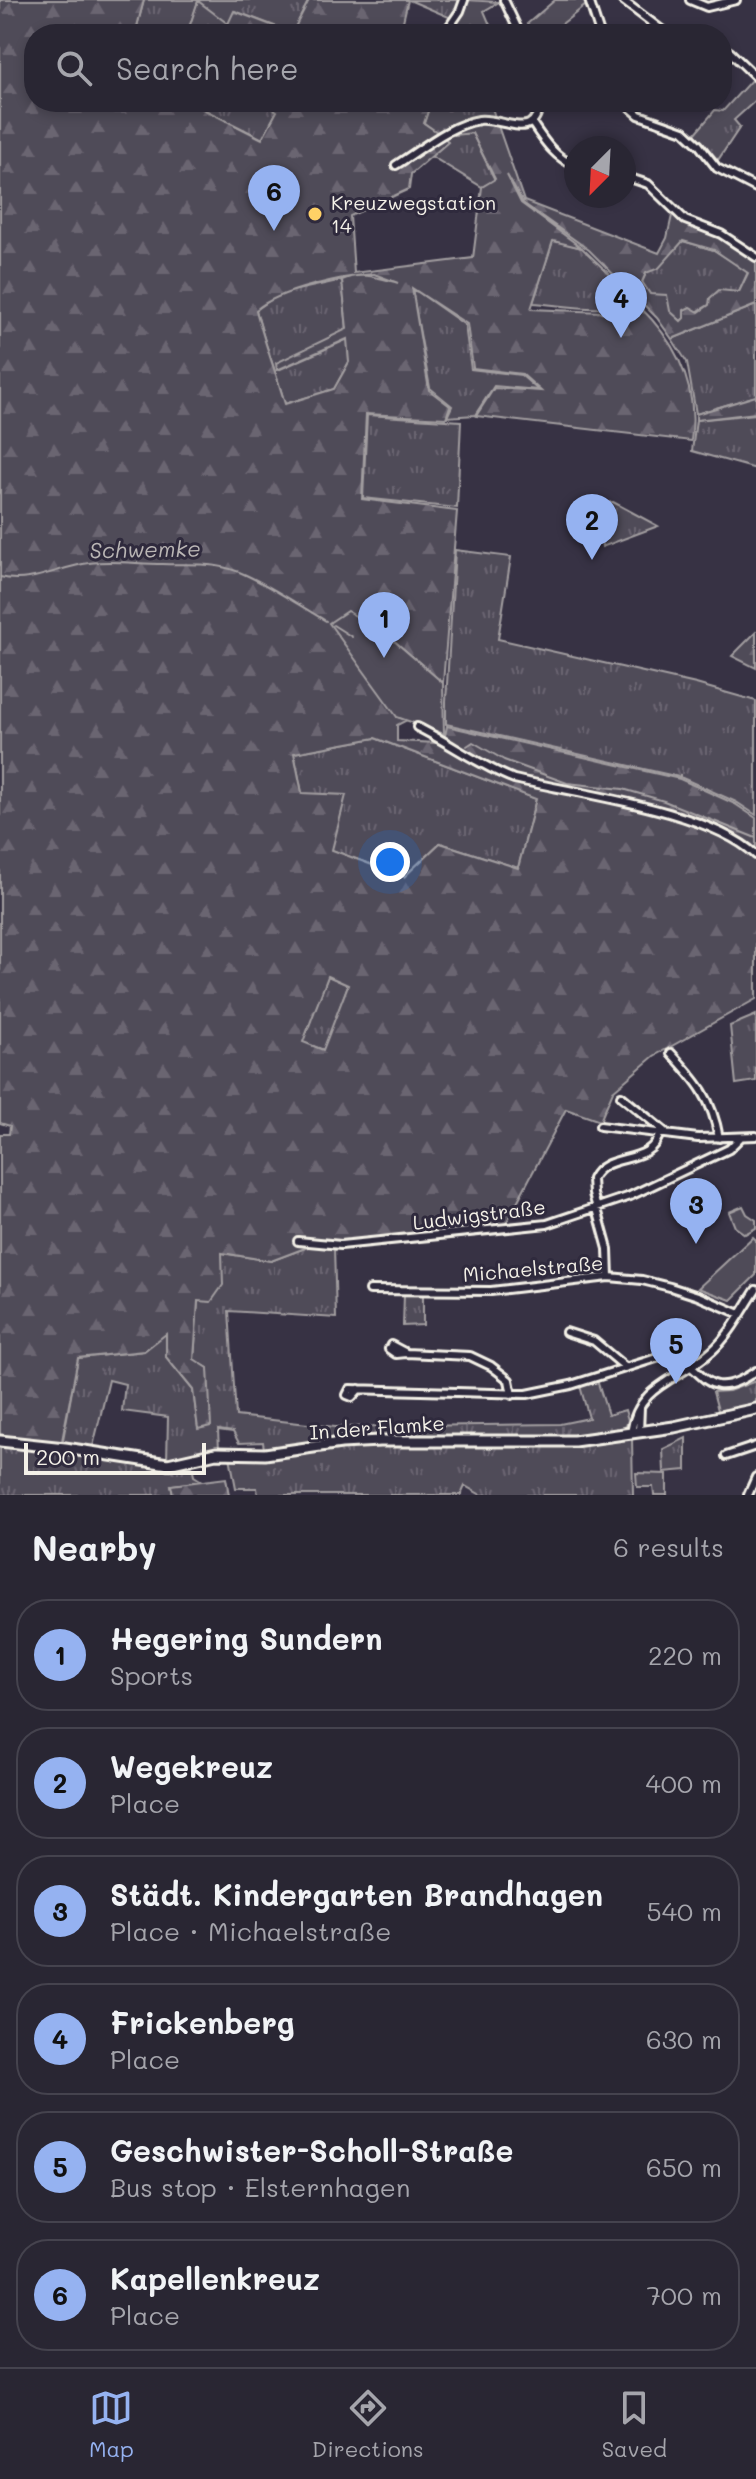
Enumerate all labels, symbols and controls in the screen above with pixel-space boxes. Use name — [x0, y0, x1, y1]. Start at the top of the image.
search box — [24, 24, 732, 112]
icon: search — [52, 46, 96, 90]
text: Search here — [116, 48, 299, 88]
north arrow — [564, 136, 636, 208]
pin: 6 — [248, 165, 300, 231]
place label: Kreuzwegstation 14 — [331, 189, 496, 238]
marker: Kreuzwegstation 14 — [306, 205, 324, 223]
pin: 4 — [595, 272, 647, 338]
pin: 2 — [566, 494, 618, 560]
water label: Schwemke — [89, 534, 201, 564]
pin: 1 — [358, 592, 410, 658]
your location — [370, 842, 410, 882]
pin: 3 — [670, 1178, 722, 1244]
street label: Ludwigstraße — [411, 1193, 547, 1235]
street label: Michaelstraße — [462, 1249, 604, 1287]
pin: 5 — [650, 1318, 702, 1384]
street label: In der Flamke — [309, 1409, 445, 1445]
scale bar — [24, 1439, 206, 1475]
text: 200 m — [36, 1442, 100, 1471]
text: Nearby — [32, 1525, 157, 1570]
text: 6 results — [613, 1530, 724, 1564]
text: Hegering Sundern — [110, 1618, 382, 1658]
text: 1 — [54, 1638, 66, 1672]
text: 220 m — [648, 1638, 722, 1672]
text: Sports — [110, 1658, 193, 1692]
text: Wegekreuz — [110, 1746, 273, 1786]
text: 2 — [53, 1766, 67, 1800]
text: 400 m — [646, 1766, 722, 1800]
text: Place — [110, 1786, 180, 1820]
text: Städt. Kindergarten Brandhagen — [110, 1874, 603, 1914]
text: 3 — [52, 1894, 68, 1928]
text: 540 m — [646, 1894, 722, 1928]
text: Place · Michaelstraße — [110, 1914, 391, 1948]
text: Frickenberg — [110, 2002, 295, 2042]
text: 4 — [52, 2022, 68, 2056]
text: 630 m — [646, 2022, 722, 2056]
text: Place — [110, 2042, 180, 2076]
text: Geschwister-Scholl-Straße — [110, 2130, 513, 2170]
text: 5 — [52, 2150, 68, 2184]
text: 650 m — [646, 2150, 722, 2184]
text: Bus stop · Elsternhagen — [110, 2170, 410, 2204]
text: Kapellenkreuz — [110, 2258, 320, 2298]
text: 6 — [52, 2278, 68, 2312]
text: 700 m — [646, 2278, 722, 2312]
text: Place — [110, 2298, 180, 2332]
tab: Map — [89, 2386, 134, 2463]
tab: Directions — [312, 2386, 424, 2463]
tab: Saved — [602, 2386, 667, 2463]

